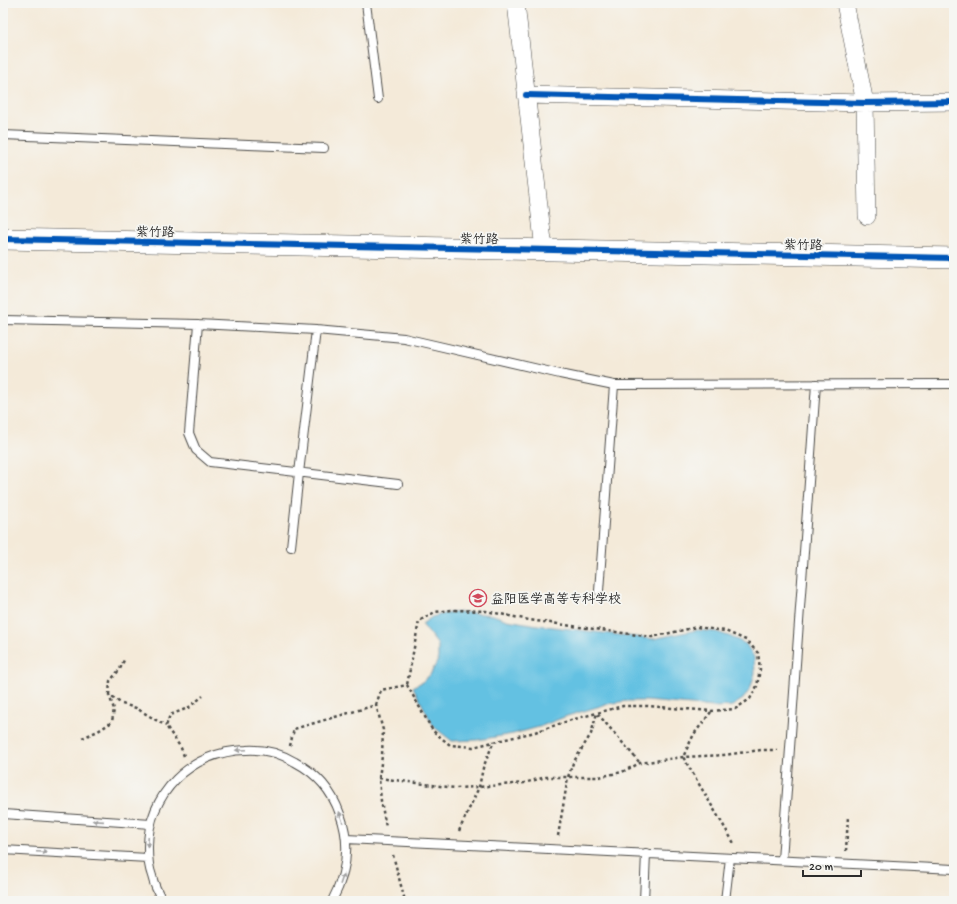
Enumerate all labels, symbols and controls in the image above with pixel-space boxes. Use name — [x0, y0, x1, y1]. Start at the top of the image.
street label: 紫竹路 — [135, 225, 175, 241]
street label: 紫竹路 — [459, 232, 499, 248]
street label: 紫竹路 — [783, 238, 823, 254]
school or university icon: 益阳医学高等专科学校 — [468, 588, 488, 608]
place label: 益阳医学高等专科学校 — [491, 591, 621, 608]
one-way arrow — [234, 747, 247, 753]
one-way arrow — [338, 811, 344, 823]
one-way arrow — [92, 817, 104, 824]
one-way arrow — [145, 836, 152, 848]
one-way arrow — [36, 849, 48, 856]
scale bar — [803, 852, 861, 878]
text: 20 m — [809, 861, 834, 875]
one-way arrow — [339, 873, 345, 885]

